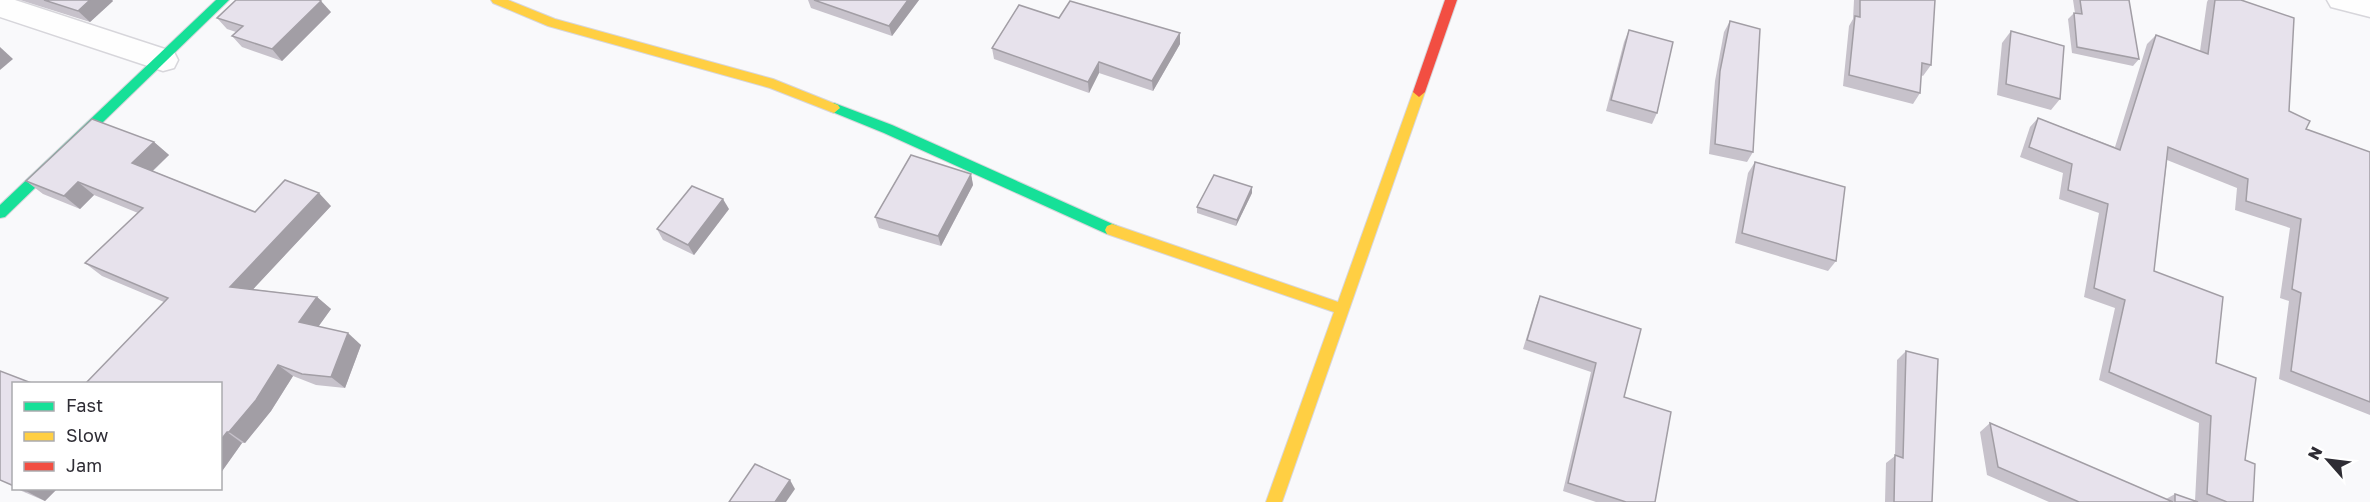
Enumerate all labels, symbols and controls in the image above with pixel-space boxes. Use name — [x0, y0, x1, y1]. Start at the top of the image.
legend — [12, 382, 222, 490]
text: Fast — [66, 394, 103, 416]
text: Slow — [66, 424, 109, 446]
north arrow — [2298, 430, 2358, 490]
text: N — [2303, 443, 2326, 463]
text: Jam — [66, 454, 102, 476]

